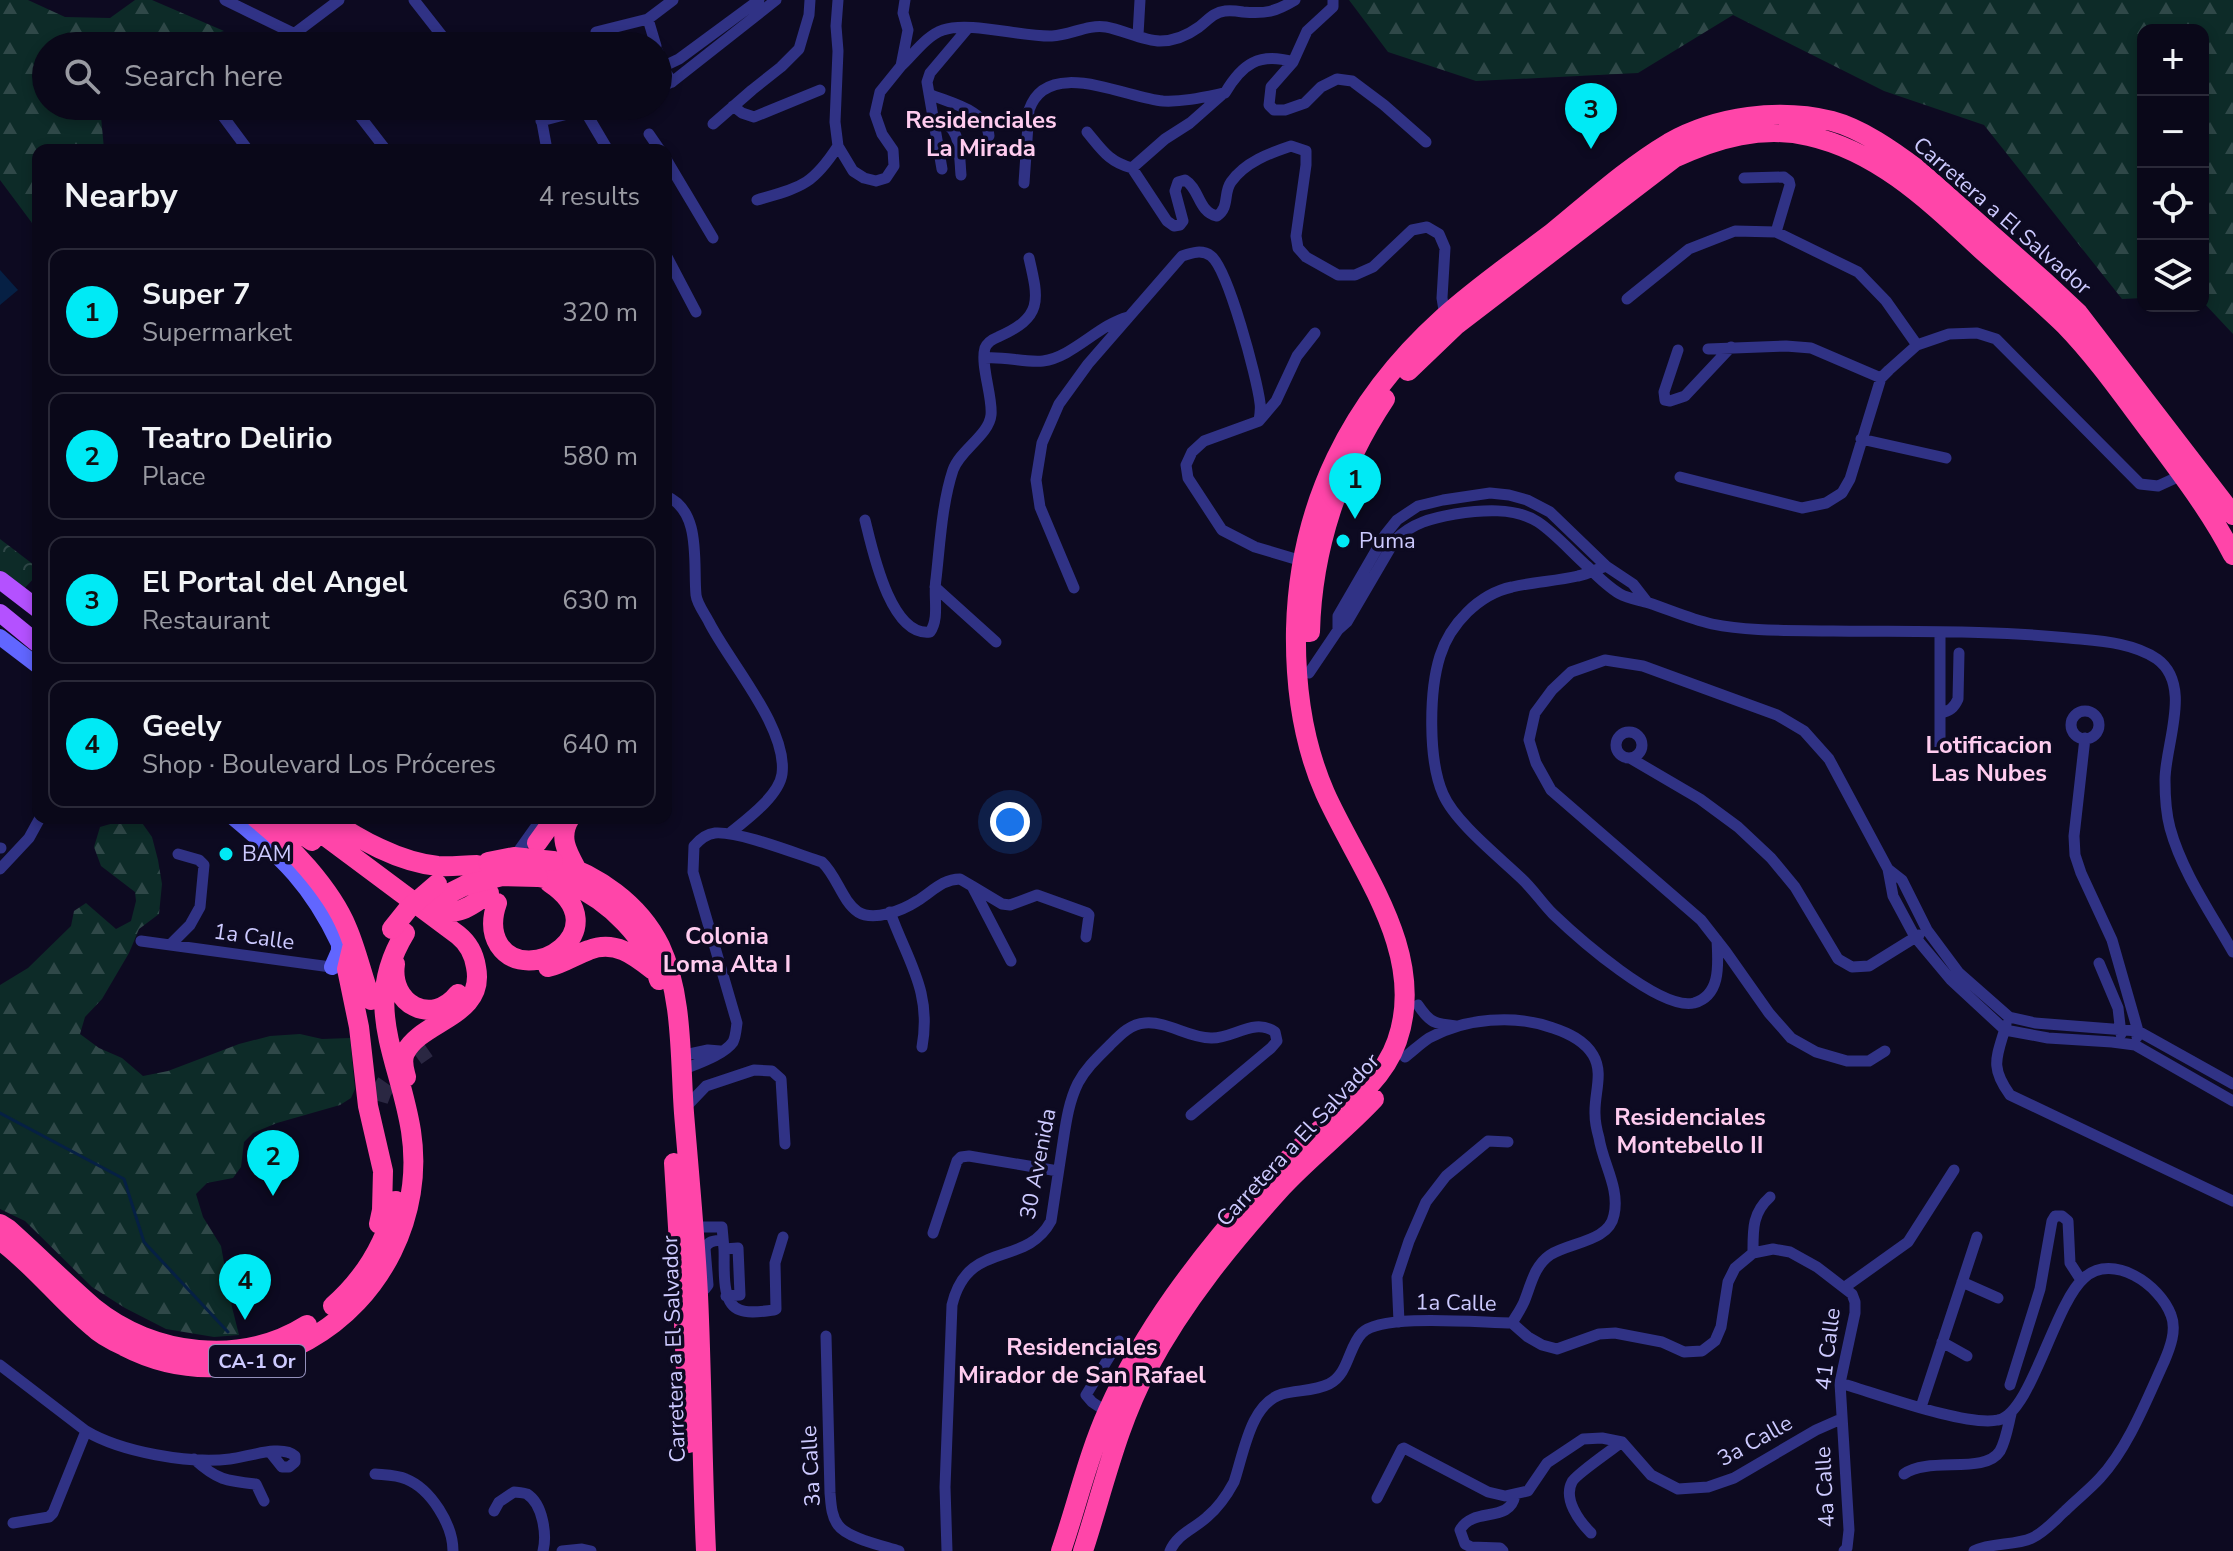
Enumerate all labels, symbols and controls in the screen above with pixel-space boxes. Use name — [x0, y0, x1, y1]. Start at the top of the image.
map controls — [2137, 24, 2209, 312]
button: + — [2137, 24, 2209, 96]
search box — [32, 32, 672, 120]
icon: search — [60, 54, 104, 98]
text: Search here — [124, 56, 283, 97]
pin: 3 — [1565, 83, 1617, 149]
button: − — [2137, 96, 2209, 168]
district label: Residenciales La Mirada — [905, 104, 1057, 164]
street label: Carretera a El Salvador — [1906, 130, 2098, 302]
button: locate — [2137, 168, 2209, 240]
text: Nearby — [64, 173, 178, 219]
text: 4 results — [539, 179, 640, 214]
button: layers — [2137, 240, 2209, 312]
text: Super 7 — [142, 274, 250, 315]
text: 1 — [84, 295, 100, 330]
text: 320 m — [562, 295, 638, 330]
text: Supermarket — [142, 315, 292, 350]
text: Teatro Delirio — [142, 418, 332, 459]
text: 2 — [84, 439, 100, 474]
text: 580 m — [562, 439, 638, 474]
pin: 1 — [1329, 453, 1381, 519]
text: Place — [142, 459, 206, 494]
place label: Puma — [1359, 526, 1416, 556]
marker: Puma — [1334, 532, 1352, 550]
text: El Portal del Angel — [142, 562, 408, 603]
text: 3 — [84, 583, 100, 618]
text: 630 m — [562, 583, 638, 618]
text: Restaurant — [142, 603, 270, 638]
text: Geely — [142, 706, 222, 747]
text: 4 — [84, 727, 100, 762]
text: 640 m — [562, 727, 638, 762]
district label: Lotificacion Las Nubes — [1926, 729, 2052, 789]
text: Shop · Boulevard Los Próceres — [142, 747, 496, 782]
your location — [990, 802, 1030, 842]
place label: BAM — [242, 839, 292, 869]
marker: BAM — [217, 845, 235, 863]
street label: 1a Calle — [212, 916, 296, 958]
district label: Colonia Loma Alta I — [663, 920, 791, 980]
street label: Carretera a El Salvador — [1210, 1047, 1387, 1233]
district label: Residenciales Montebello II — [1614, 1101, 1766, 1161]
street label: 30 Avenida — [1013, 1106, 1063, 1222]
pin: 2 — [247, 1130, 299, 1196]
street label: Carretera a El Salvador — [655, 1235, 693, 1463]
pin: 4 — [219, 1254, 271, 1320]
street label: 1a Calle — [1415, 1287, 1497, 1319]
street label: 41 Calle — [1808, 1306, 1848, 1392]
district label: Residenciales Mirador de San Rafael — [958, 1331, 1206, 1391]
road number: CA-1 Or — [209, 1345, 305, 1377]
street label: 3a Calle — [1712, 1408, 1798, 1474]
street label: 3a Calle — [794, 1425, 828, 1507]
street label: 4a Calle — [1808, 1446, 1842, 1528]

